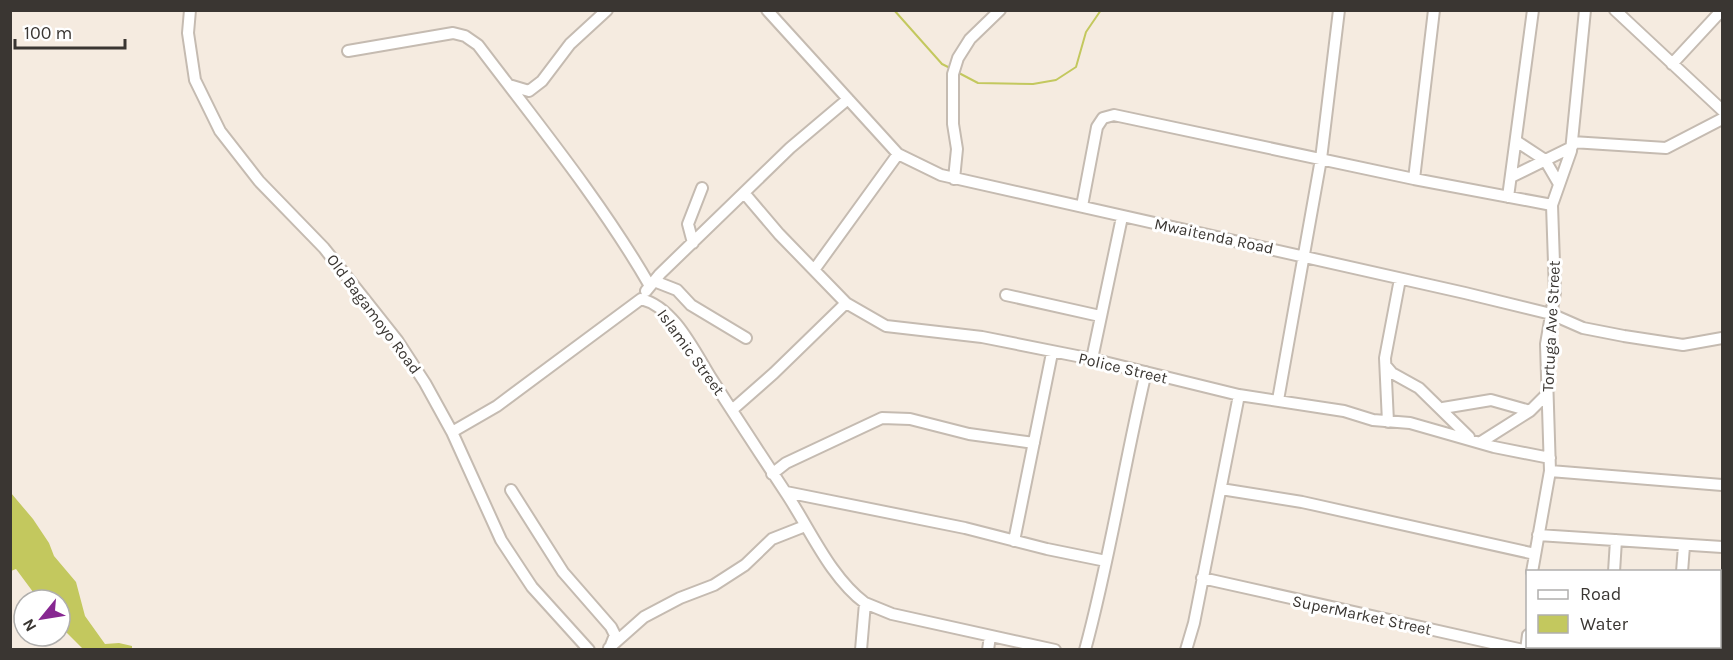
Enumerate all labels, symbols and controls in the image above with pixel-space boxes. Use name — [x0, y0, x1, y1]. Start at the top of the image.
scale bar — [15, 12, 124, 50]
text: 100 m — [24, 22, 72, 44]
street label: Mwaitenda Road — [1153, 214, 1275, 258]
street label: Old Bagamoyo Road — [323, 250, 425, 378]
street label: Tortuga Ave Street — [1538, 260, 1564, 392]
street label: Islamic Street — [653, 305, 729, 399]
street label: Police Street — [1077, 349, 1169, 387]
legend — [1526, 570, 1721, 648]
text: Road — [1580, 583, 1621, 605]
north arrow — [12, 588, 72, 648]
street label: SuperMarket Street — [1291, 591, 1433, 639]
text: Water — [1580, 613, 1628, 635]
text: N — [18, 616, 41, 635]

